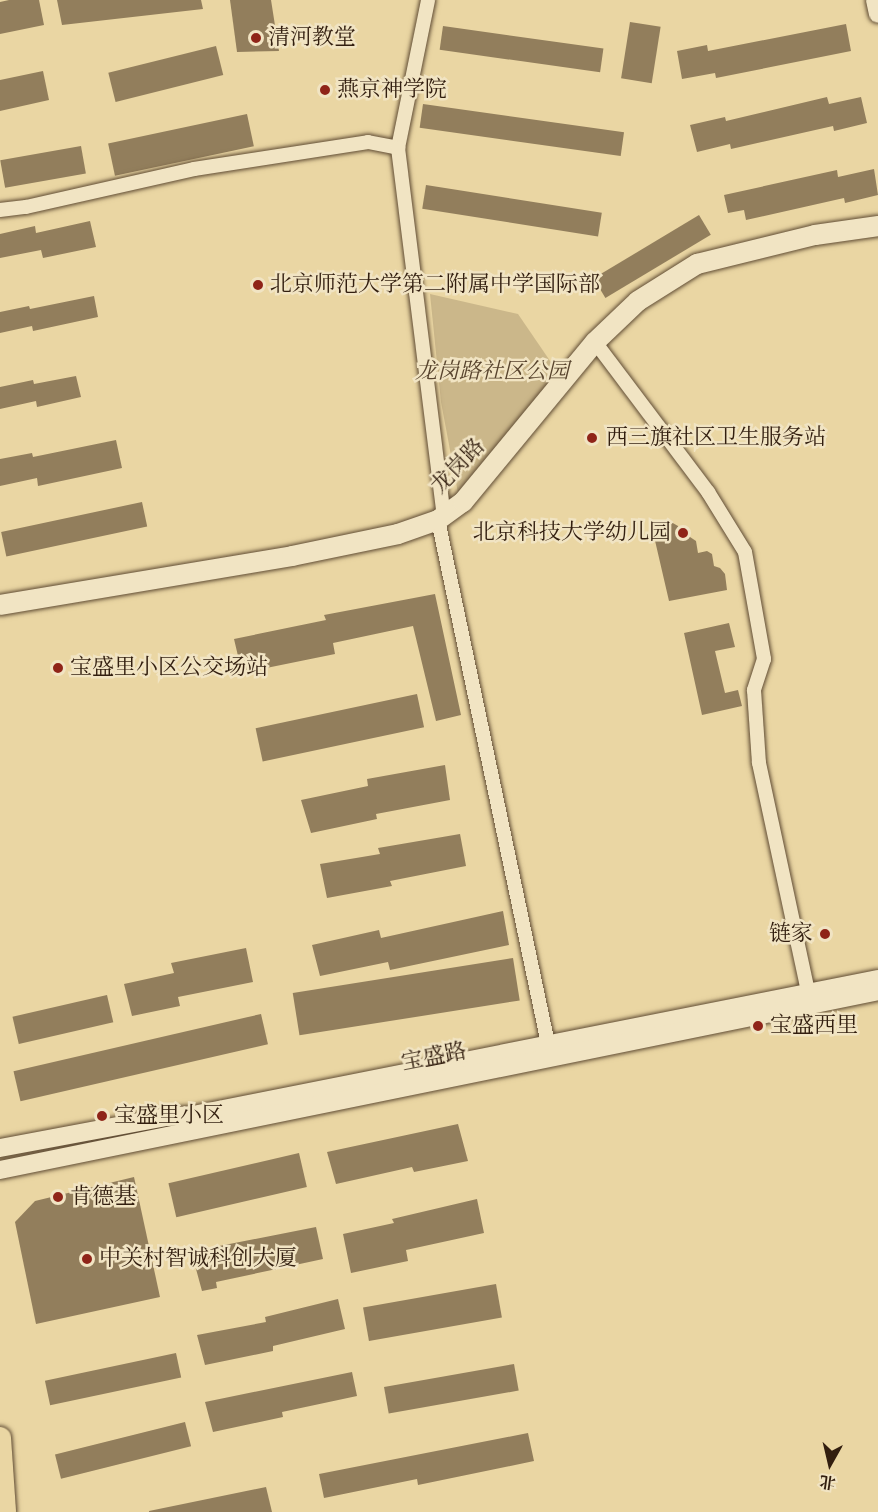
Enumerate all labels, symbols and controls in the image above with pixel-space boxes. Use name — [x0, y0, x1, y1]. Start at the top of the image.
place label: 清河教堂 — [268, 25, 356, 51]
marker: 清河教堂 — [249, 31, 263, 45]
place label: 燕京神学院 — [337, 77, 447, 103]
marker: 燕京神学院 — [318, 83, 332, 97]
place label: 北京师范大学第二附属中学国际部 — [270, 272, 600, 298]
marker: 北京师范大学第二附属中学国际部 — [251, 278, 265, 292]
park label: 龙岗路社区公园 — [415, 359, 569, 385]
place label: 西三旗社区卫生服务站 — [606, 425, 826, 451]
marker: 西三旗社区卫生服务站 — [583, 429, 601, 447]
street label: 龙岗路 — [426, 433, 490, 499]
place label: 北京科技大学幼儿园 — [473, 520, 671, 546]
marker: 北京科技大学幼儿园 — [676, 526, 690, 540]
place label: 宝盛里小区公交场站 — [70, 655, 268, 681]
marker: 宝盛里小区公交场站 — [51, 661, 65, 675]
place label: 链家 — [769, 921, 813, 947]
marker: 链家 — [818, 927, 832, 941]
place label: 宝盛西里 — [770, 1013, 858, 1039]
marker: 宝盛西里 — [751, 1019, 765, 1033]
street label: 宝盛路 — [399, 1038, 469, 1076]
place label: 宝盛里小区 — [114, 1103, 224, 1129]
marker: 宝盛里小区 — [95, 1109, 109, 1123]
place label: 肯德基 — [70, 1184, 136, 1210]
marker: 肯德基 — [51, 1190, 65, 1204]
place label: 中关村智诚科创大厦 — [99, 1246, 297, 1272]
marker: 中关村智诚科创大厦 — [80, 1252, 94, 1266]
north arrow — [800, 1434, 860, 1494]
text: 北 — [818, 1471, 837, 1493]

